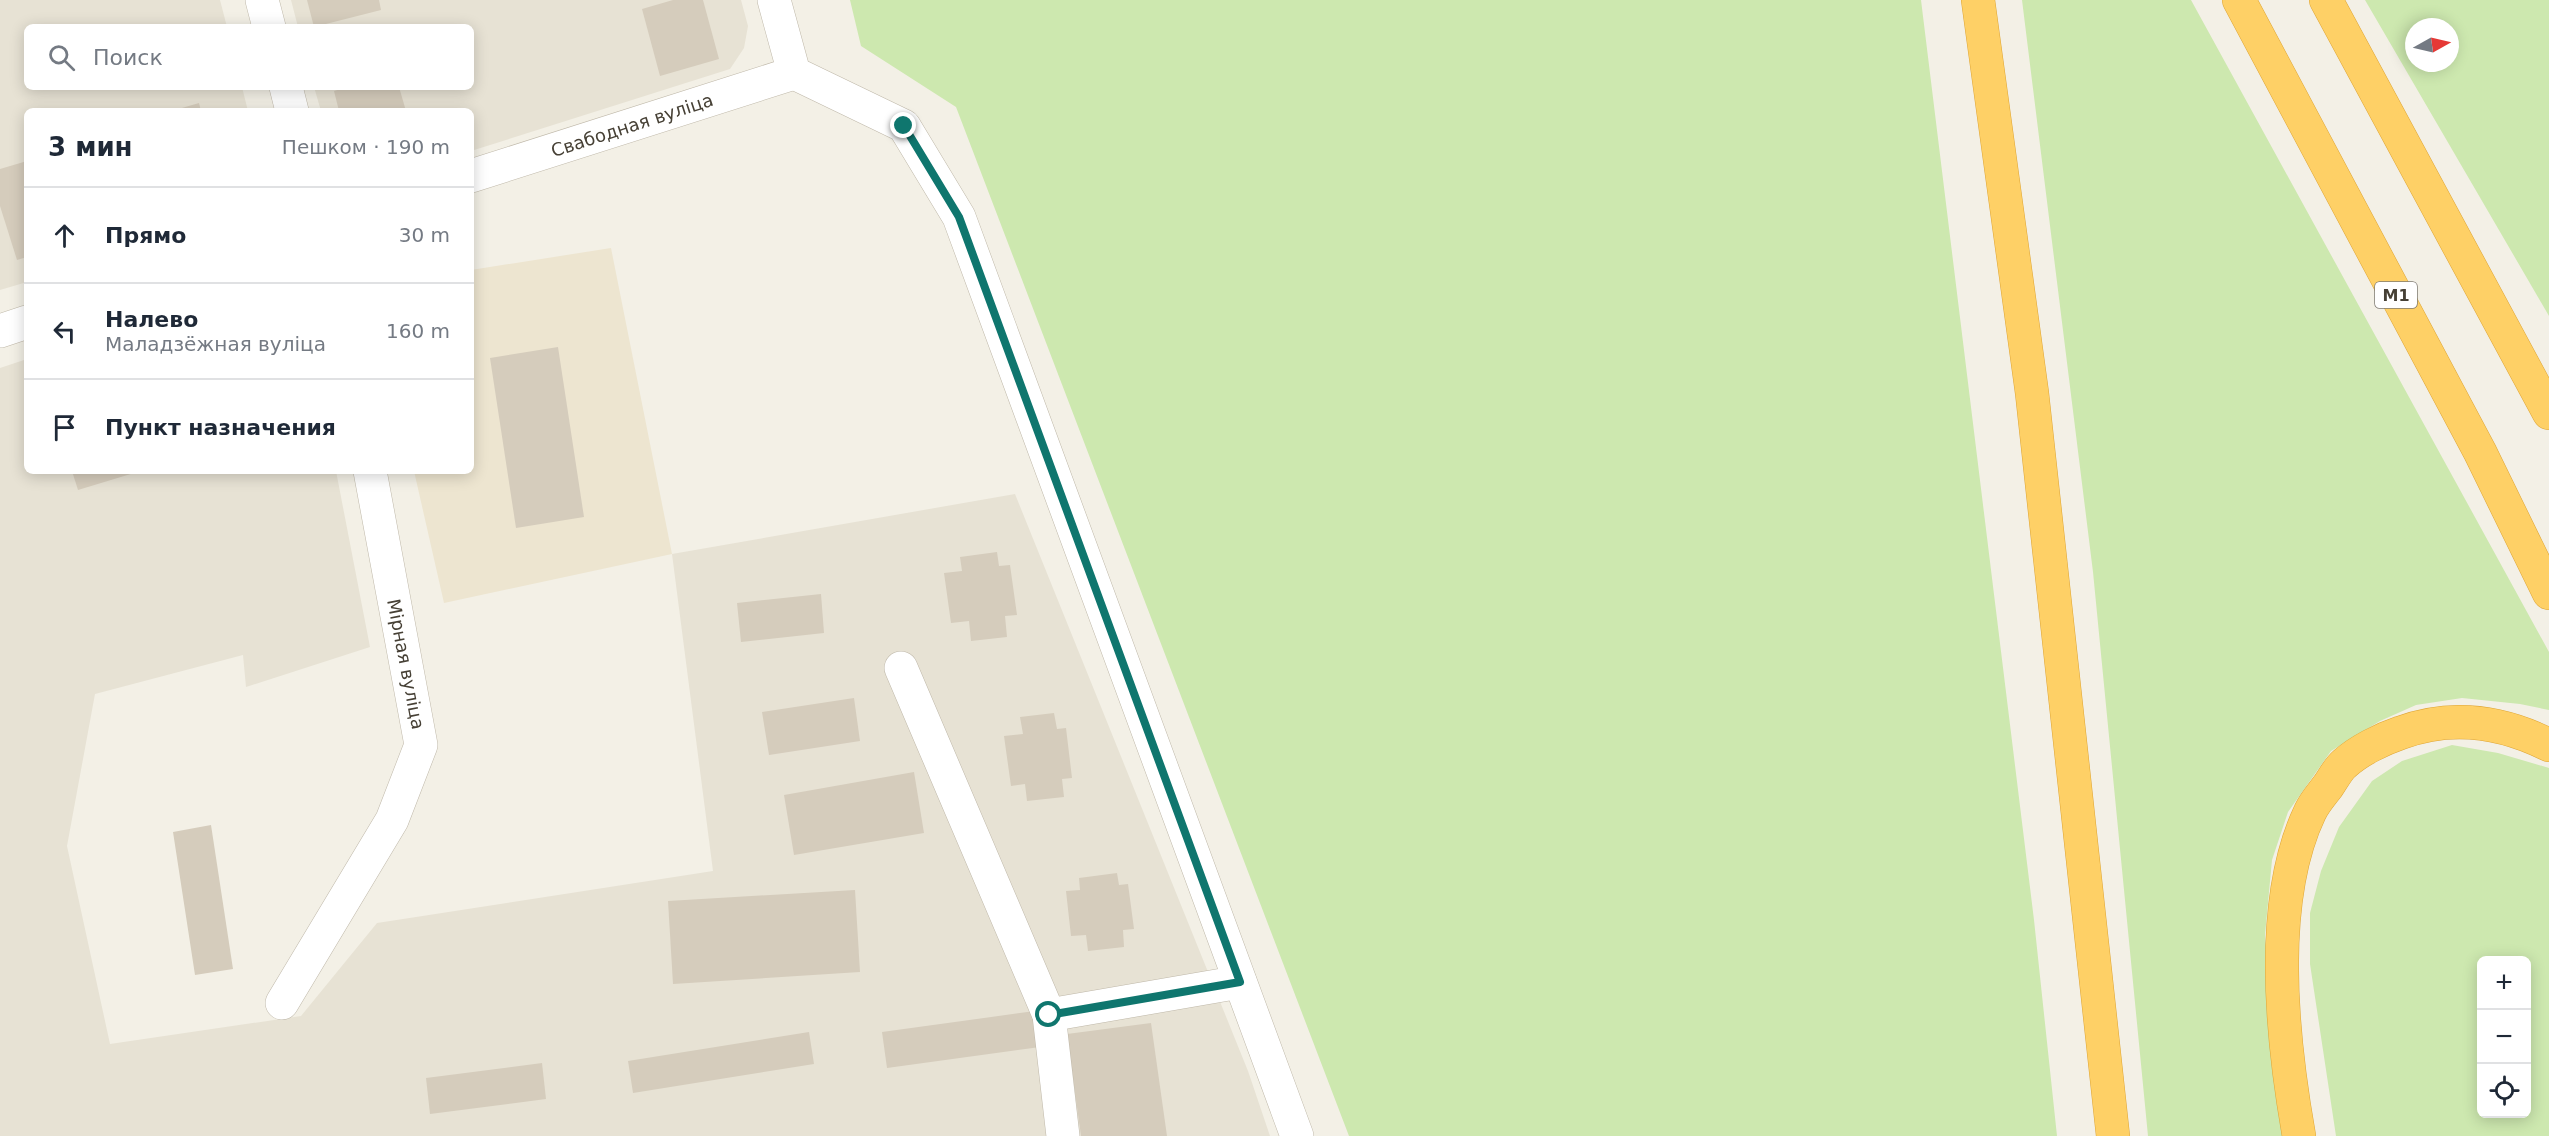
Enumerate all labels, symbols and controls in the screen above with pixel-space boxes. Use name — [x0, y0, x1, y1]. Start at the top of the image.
north arrow — [2405, 18, 2459, 72]
search box — [24, 24, 474, 90]
icon: search — [45, 41, 78, 74]
text: Поиск — [93, 45, 163, 70]
street label: Свабодная вуліца — [548, 89, 716, 161]
route end — [890, 112, 916, 138]
text: 3 мин — [48, 132, 133, 162]
text: Пешком · 190 m — [282, 135, 450, 159]
icon: ahead — [48, 219, 81, 252]
text: Прямо — [105, 223, 186, 248]
text: 30 m — [399, 223, 450, 247]
road number: М1 — [2375, 282, 2417, 308]
text: Налево — [105, 307, 198, 332]
icon: left — [48, 315, 81, 348]
text: 160 m — [386, 319, 450, 343]
text: Маладзёжная вуліца — [105, 332, 326, 356]
icon: arrive — [48, 411, 81, 444]
text: Пункт назначения — [105, 415, 336, 440]
street label: Мірная вуліца — [383, 597, 429, 731]
map controls — [2477, 956, 2531, 1118]
button: + — [2477, 956, 2531, 1010]
route start — [1035, 1001, 1061, 1027]
button: − — [2477, 1010, 2531, 1064]
button: locate — [2477, 1064, 2531, 1118]

